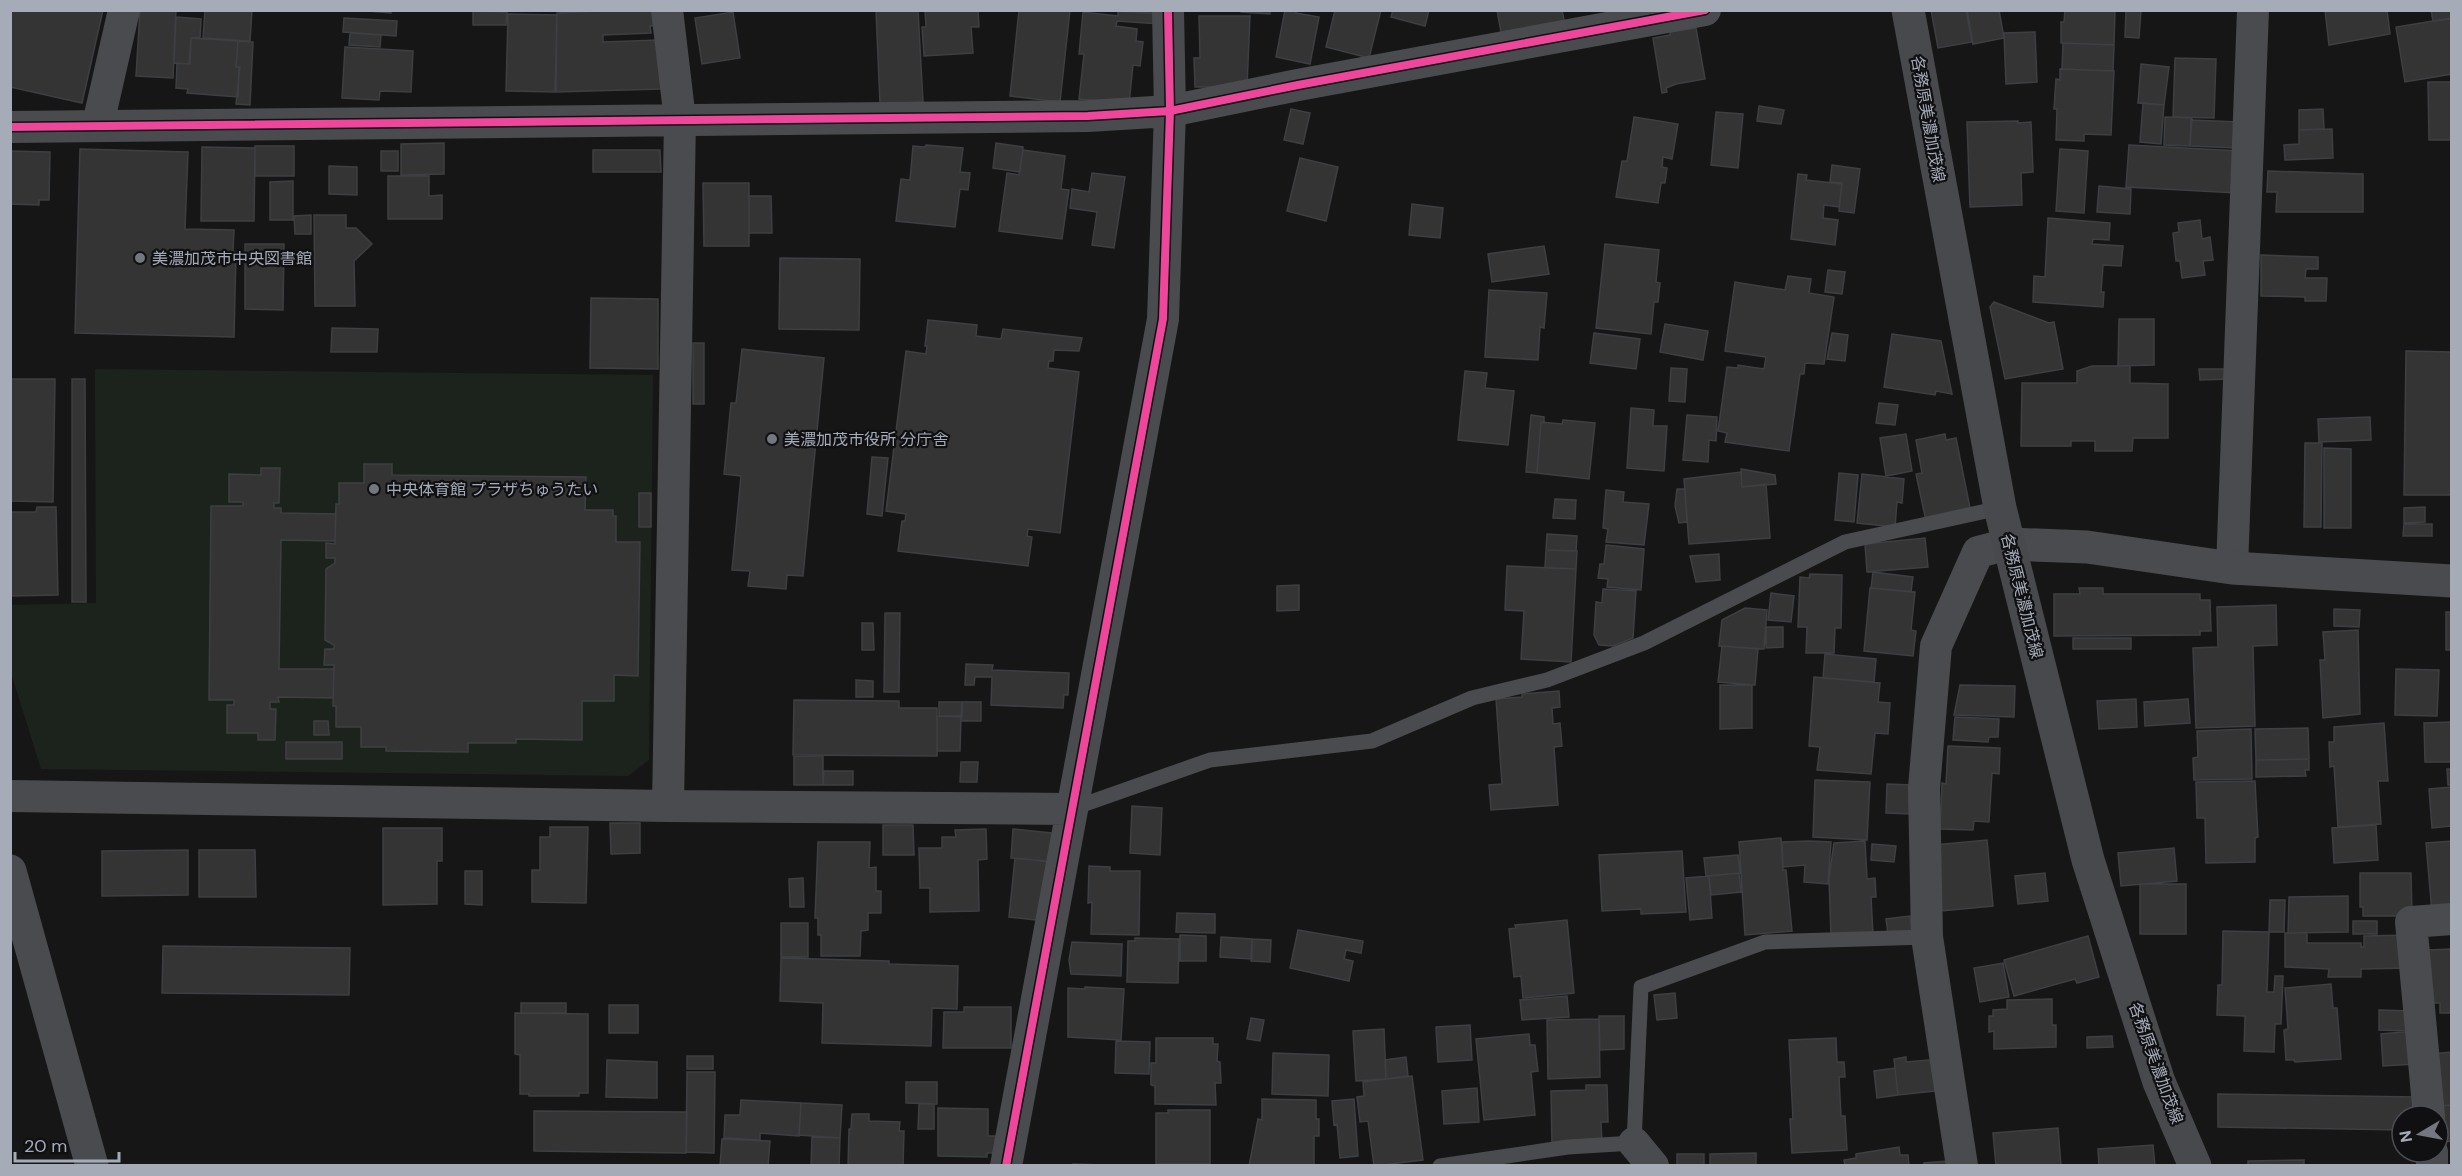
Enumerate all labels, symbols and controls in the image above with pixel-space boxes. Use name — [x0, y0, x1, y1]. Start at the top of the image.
street label: 各務原美濃加茂線 — [1907, 54, 1949, 184]
place label: 美濃加茂市中央図書館 — [152, 248, 312, 269]
marker: 美濃加茂市中央図書館 — [133, 251, 147, 265]
place label: 美濃加茂市役所 分庁舎 — [784, 429, 948, 450]
marker: 美濃加茂市役所 分庁舎 — [765, 432, 779, 446]
place label: 中央体育館 プラザちゅうたい — [386, 479, 598, 500]
marker: 中央体育館 プラザちゅうたい — [367, 482, 381, 496]
street label: 各務原美濃加茂線 — [1996, 531, 2048, 661]
street label: 各務原美濃加茂線 — [2124, 999, 2188, 1127]
north arrow — [2390, 1104, 2450, 1164]
scale bar — [15, 1125, 118, 1163]
text: N — [2394, 1129, 2417, 1144]
text: 20 m — [24, 1134, 67, 1158]

